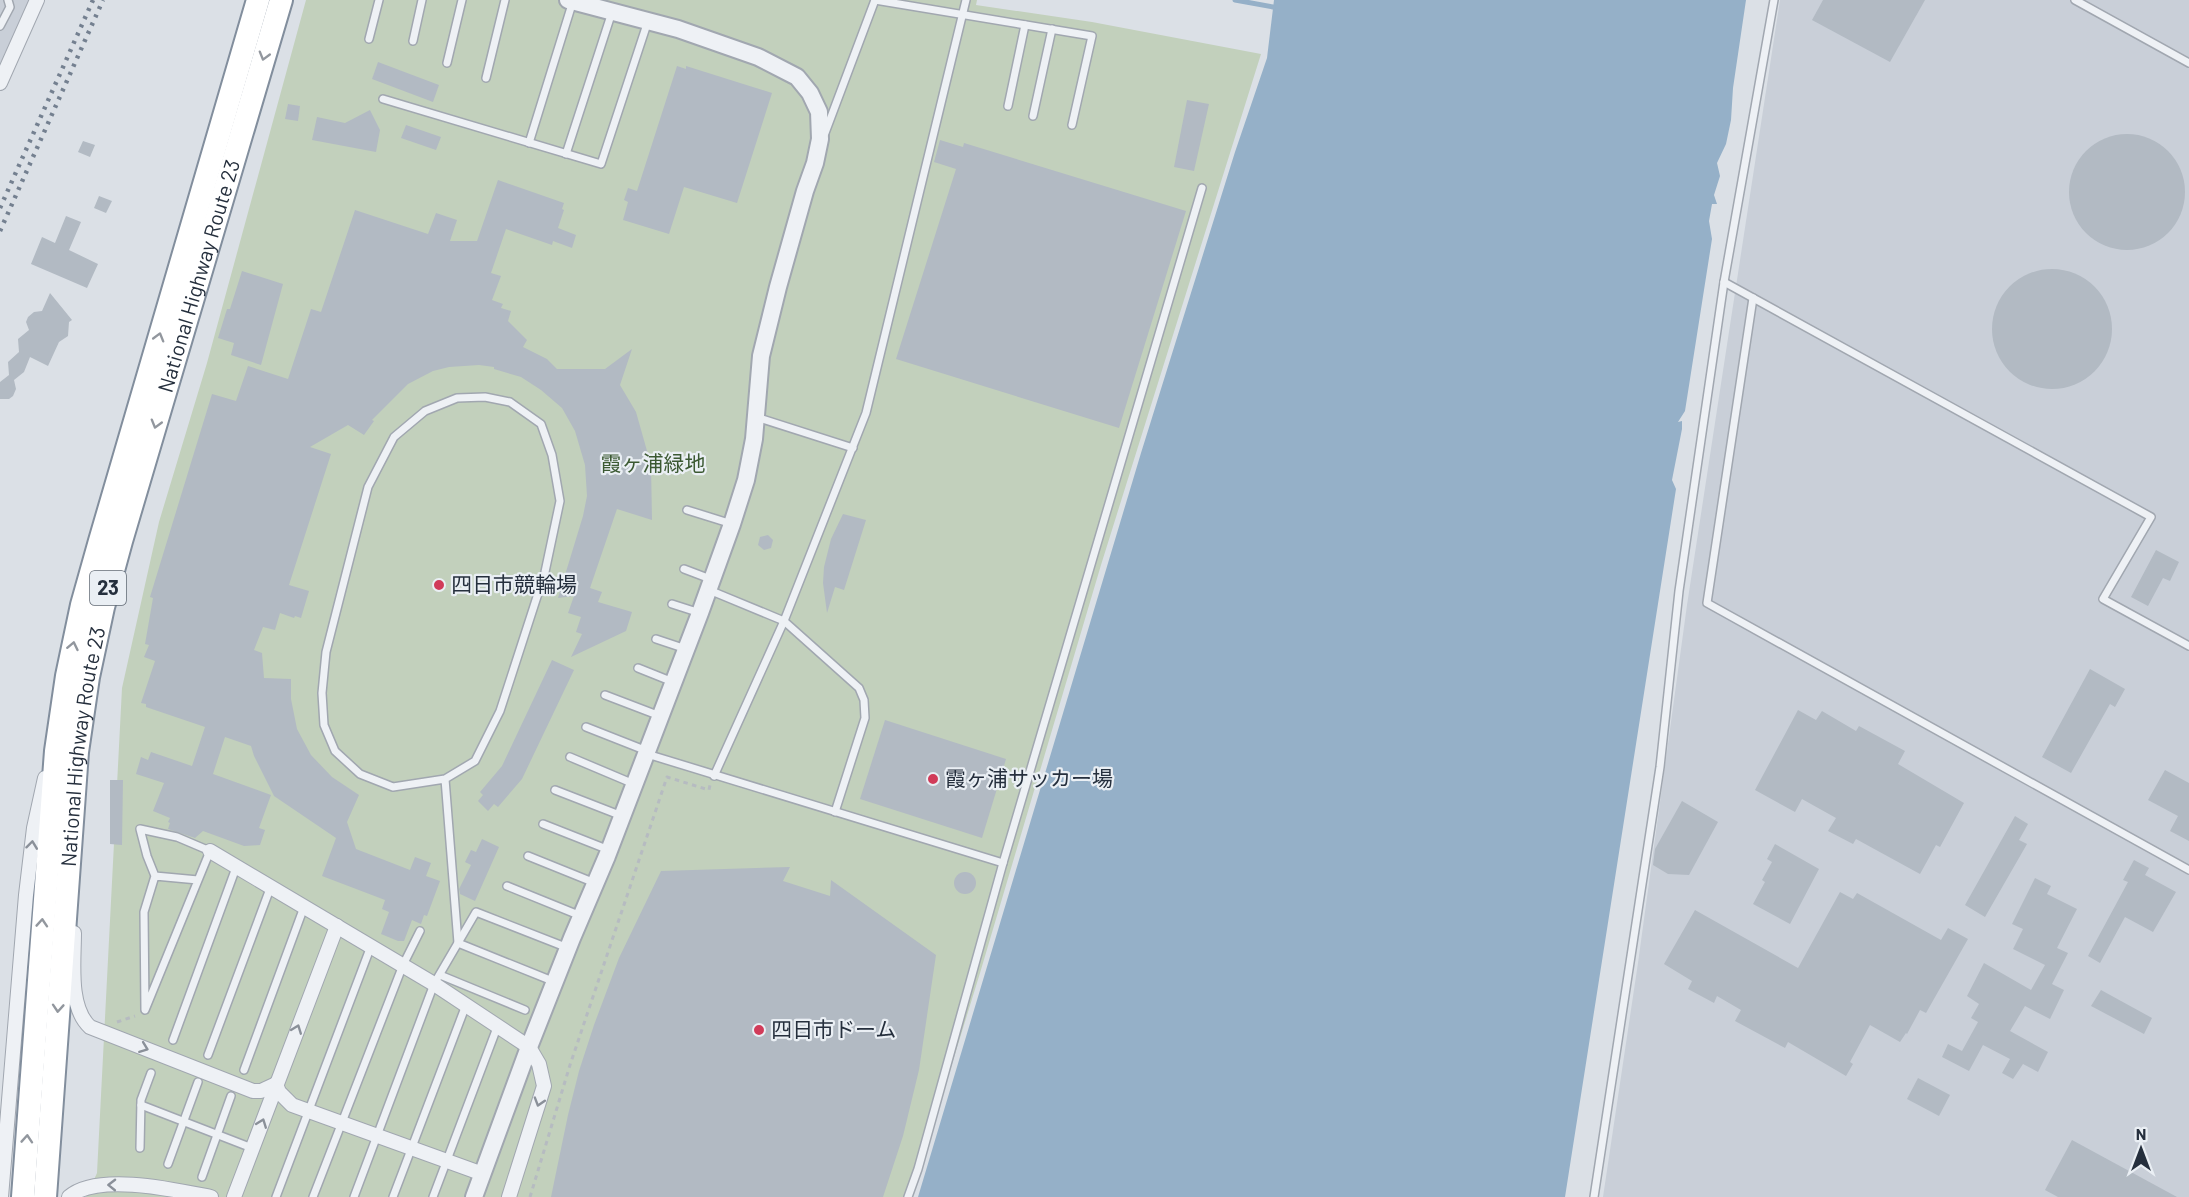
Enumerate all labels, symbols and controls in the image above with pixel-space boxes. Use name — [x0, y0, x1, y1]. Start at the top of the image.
one-way arrow — [259, 50, 271, 61]
street label: National Highway Route 23 — [152, 156, 244, 395]
one-way arrow — [152, 332, 164, 343]
one-way arrow — [151, 418, 163, 429]
park label: 霞ヶ浦緑地 — [601, 450, 706, 475]
road number: 23 — [90, 571, 126, 605]
place label: 四日市競輪場 — [451, 571, 577, 596]
marker: 四日市競輪場 — [432, 578, 446, 592]
street label: National Highway Route 23 — [55, 624, 109, 867]
one-way arrow — [66, 641, 79, 651]
place label: 霞ヶ浦サッカー場 — [945, 765, 1113, 790]
marker: 霞ヶ浦サッカー場 — [926, 772, 940, 786]
one-way arrow — [26, 840, 38, 849]
one-way arrow — [35, 919, 48, 928]
one-way arrow — [52, 1003, 65, 1012]
place label: 四日市ドーム — [771, 1016, 896, 1041]
marker: 四日市ドーム — [752, 1023, 766, 1037]
one-way arrow — [290, 1025, 302, 1036]
one-way arrow — [138, 1041, 149, 1053]
one-way arrow — [534, 1096, 546, 1107]
one-way arrow — [254, 1118, 267, 1128]
north arrow — [2111, 1119, 2171, 1179]
text: N — [2136, 1124, 2146, 1143]
one-way arrow — [20, 1134, 33, 1143]
one-way arrow — [107, 1179, 116, 1191]

